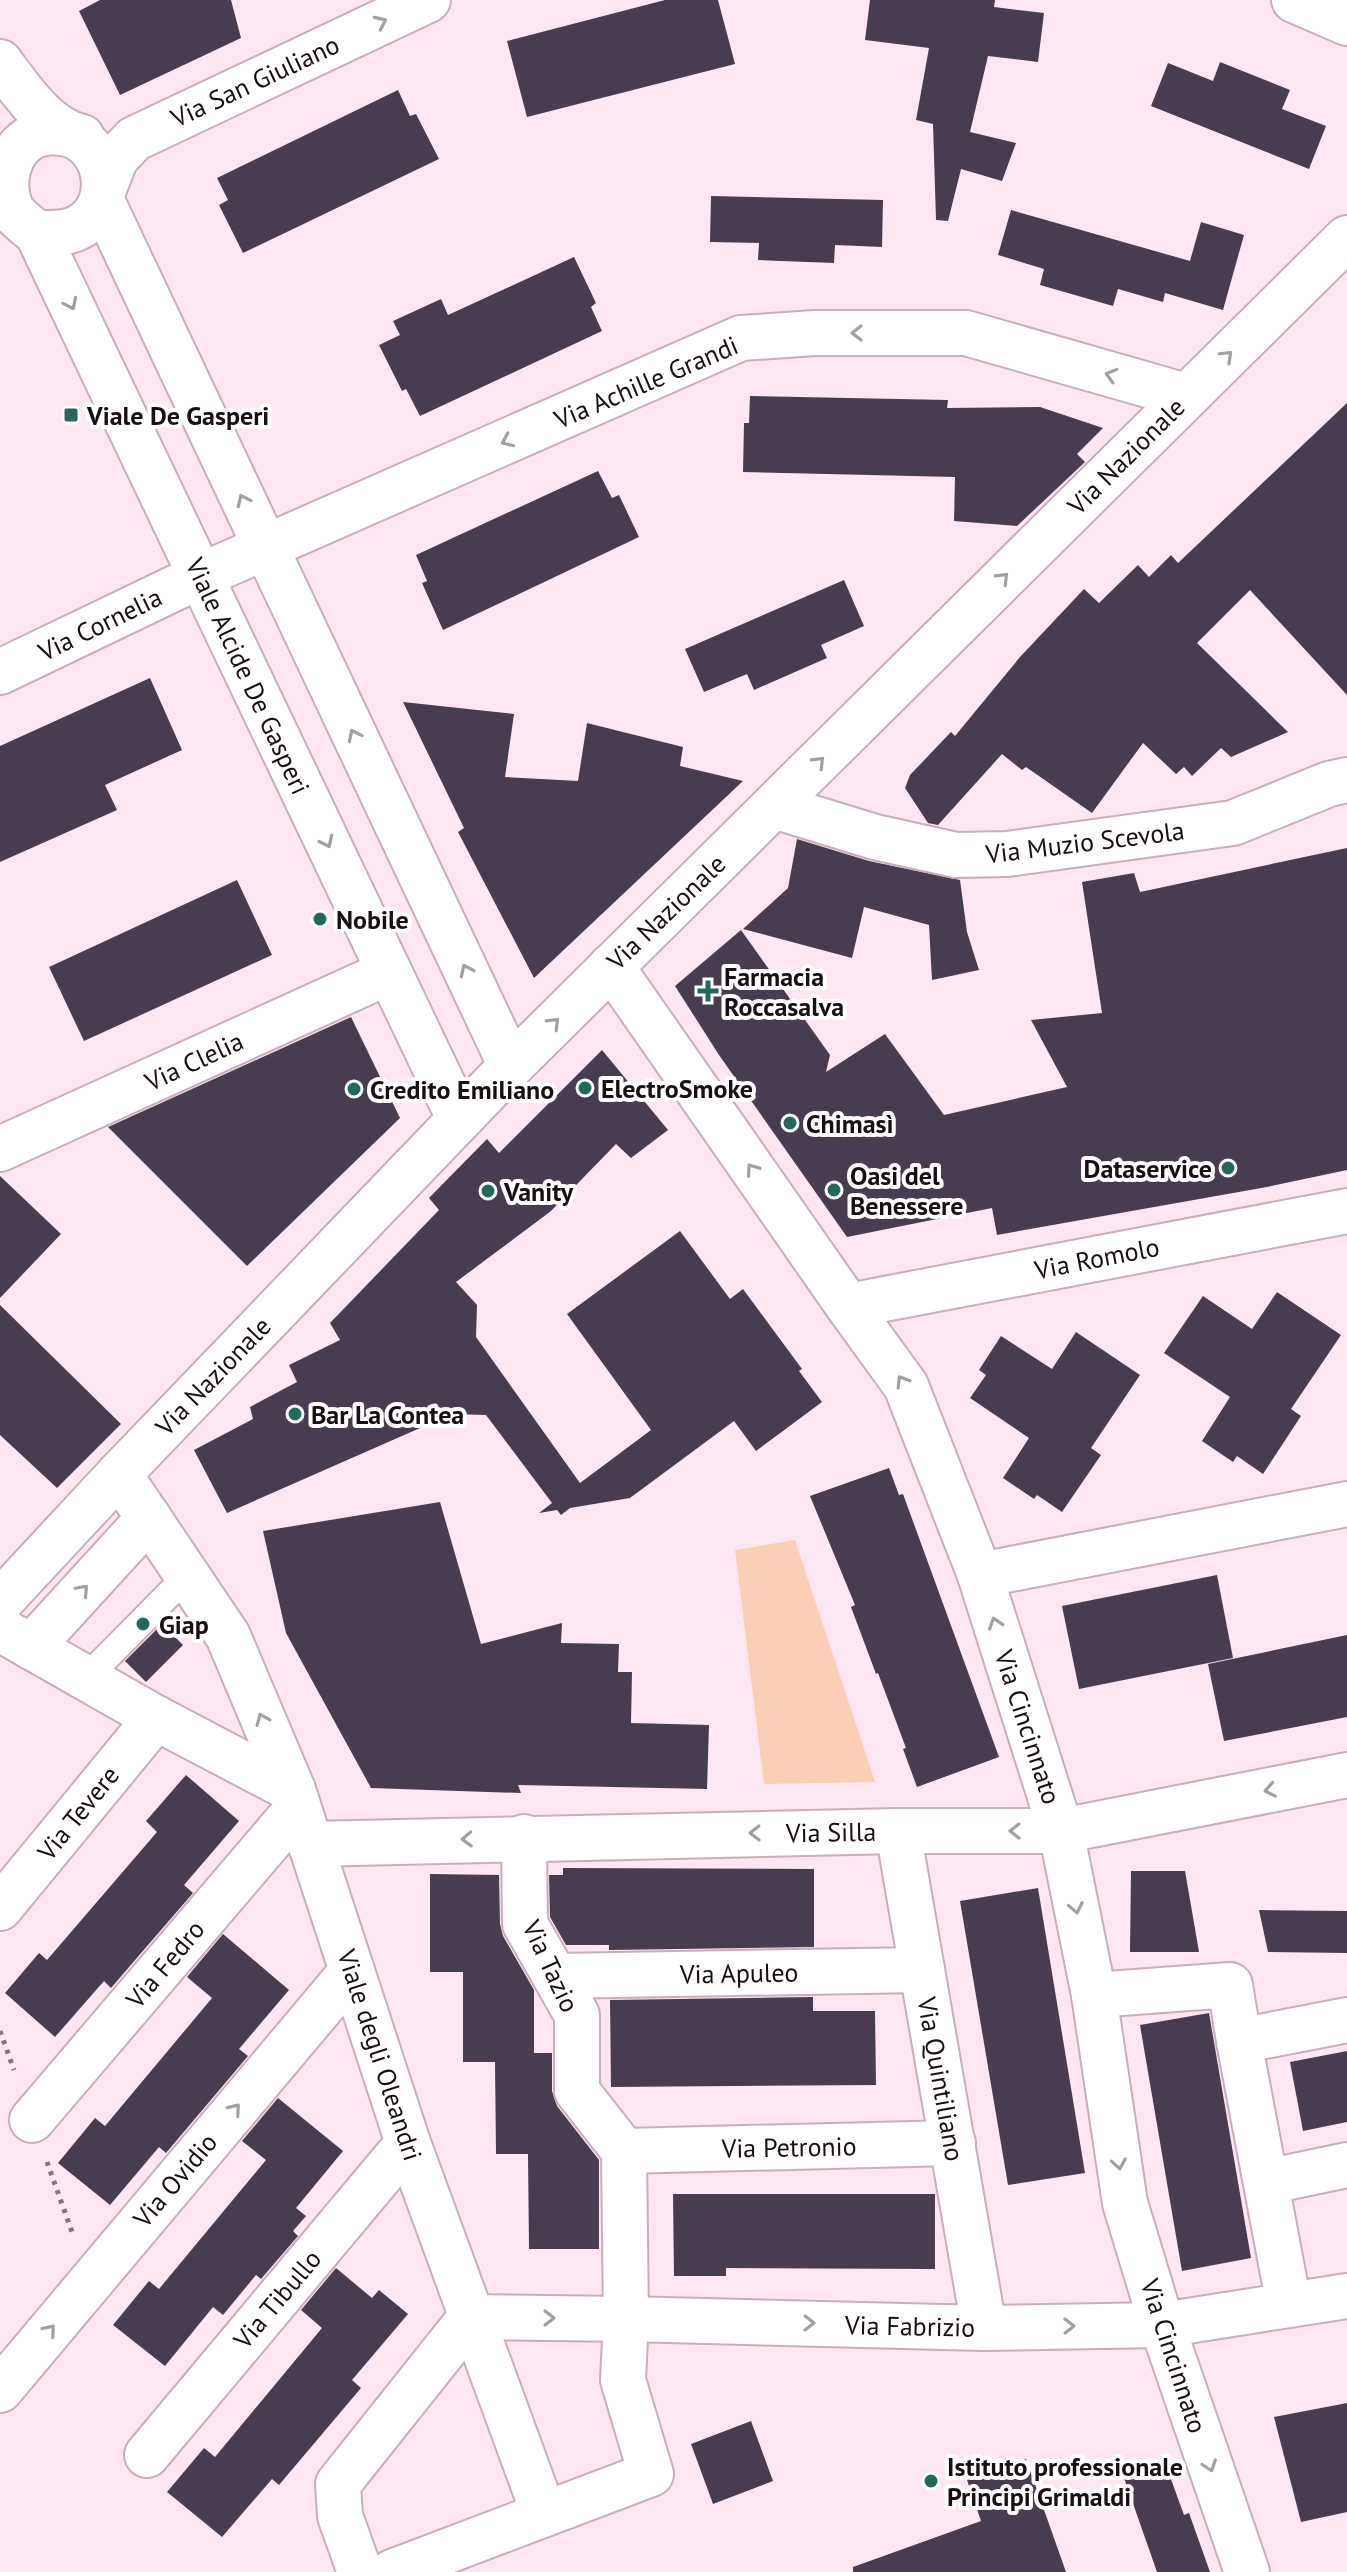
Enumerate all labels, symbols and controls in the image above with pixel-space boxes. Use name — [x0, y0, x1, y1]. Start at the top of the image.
one-way arrow — [373, 16, 388, 32]
street label: Via San Giuliano — [165, 28, 344, 135]
one-way arrow — [61, 295, 77, 310]
one-way arrow — [850, 324, 863, 342]
street label: Via Achille Grandi — [548, 328, 743, 436]
one-way arrow — [1218, 351, 1232, 365]
one-way arrow — [1105, 368, 1119, 384]
street label: Via Nazionale — [1060, 390, 1192, 522]
place label: Viale De Gasperi — [86, 399, 269, 432]
marker: Viale De Gasperi — [62, 406, 80, 424]
one-way arrow — [501, 432, 515, 448]
one-way arrow — [237, 493, 253, 508]
street label: Viale Alcide De Gasperi — [178, 552, 317, 800]
one-way arrow — [994, 573, 1008, 588]
street label: Via Cornelia — [32, 580, 167, 668]
one-way arrow — [348, 728, 364, 743]
one-way arrow — [809, 757, 824, 771]
street label: Via Muzio Scevola — [983, 813, 1186, 871]
one-way arrow — [317, 833, 333, 848]
street label: Via Nazionale — [599, 847, 732, 978]
place label: Nobile — [336, 903, 409, 936]
marker: Nobile — [311, 910, 329, 928]
place label: Farmacia Roccasalva — [724, 960, 844, 1023]
one-way arrow — [460, 963, 476, 978]
marker: Farmacia Roccasalva — [699, 982, 717, 1000]
one-way arrow — [545, 1018, 559, 1032]
street label: Via Clelia — [139, 1024, 248, 1098]
place label: ElectroSmoke — [601, 1072, 753, 1105]
place label: Credito Emiliano — [370, 1073, 554, 1106]
marker: ElectroSmoke — [576, 1079, 594, 1097]
marker: Credito Emiliano — [345, 1080, 363, 1098]
place label: Chimasì — [806, 1107, 894, 1140]
marker: Chimasì — [781, 1114, 799, 1132]
place label: Dataservice — [1084, 1152, 1212, 1185]
place label: Oasi del Benessere — [850, 1159, 963, 1222]
marker: Dataservice — [1219, 1159, 1237, 1177]
one-way arrow — [747, 1163, 762, 1177]
place label: Vanity — [503, 1175, 574, 1208]
marker: Oasi del Benessere — [825, 1181, 843, 1199]
marker: Vanity — [479, 1182, 497, 1200]
street label: Via Romolo — [1031, 1230, 1162, 1286]
street label: Via Nazionale — [147, 1310, 278, 1443]
one-way arrow — [896, 1376, 911, 1390]
place label: Bar La Contea — [311, 1398, 464, 1431]
marker: Bar La Contea — [286, 1405, 304, 1423]
one-way arrow — [74, 1584, 88, 1599]
place label: Giap — [159, 1608, 209, 1641]
marker: Giap — [134, 1615, 152, 1633]
one-way arrow — [988, 1617, 1004, 1631]
street label: Via Cincinnato — [987, 1645, 1068, 1808]
one-way arrow — [256, 1712, 272, 1727]
street label: Via Tevere — [29, 1759, 126, 1868]
one-way arrow — [1264, 1781, 1278, 1798]
street label: Via Silla — [785, 1815, 876, 1849]
one-way arrow — [1008, 1822, 1021, 1840]
one-way arrow — [748, 1825, 761, 1842]
one-way arrow — [460, 1830, 473, 1848]
one-way arrow — [1067, 1901, 1084, 1914]
street label: Via Fedro — [118, 1913, 211, 2016]
street label: Via Tazio — [515, 1914, 587, 2017]
street label: Viale degli Oleandri — [330, 1944, 430, 2165]
street label: Via Apuleo — [678, 1955, 799, 1991]
street label: Via Quintiliano — [910, 1993, 972, 2164]
one-way arrow — [225, 2104, 240, 2119]
street label: Via Ovidio — [125, 2126, 224, 2235]
street label: Via Petronio — [720, 2129, 857, 2165]
one-way arrow — [1110, 2157, 1127, 2171]
street label: Via Tibullo — [225, 2243, 328, 2356]
street label: Via Cincinnato — [1133, 2274, 1214, 2437]
street label: Via Fabrizio — [844, 2308, 975, 2344]
one-way arrow — [543, 2309, 556, 2327]
one-way arrow — [803, 2314, 816, 2332]
one-way arrow — [1063, 2317, 1076, 2335]
one-way arrow — [40, 2325, 55, 2339]
place label: Istituto professionale Principi Grimaldi — [947, 2450, 1183, 2513]
one-way arrow — [1201, 2458, 1217, 2472]
marker: Istituto professionale Principi Grimaldi — [922, 2472, 940, 2490]

